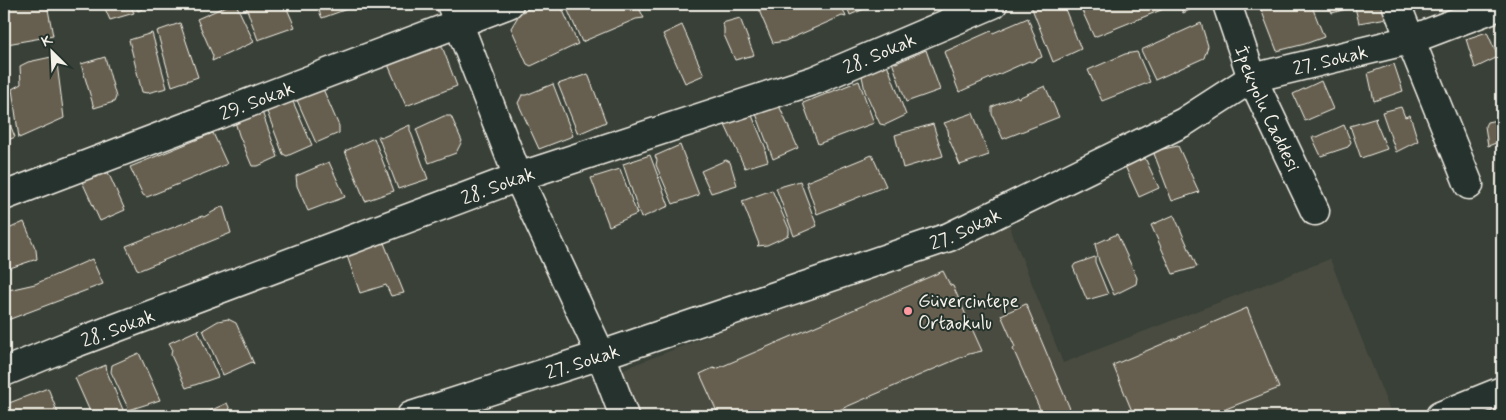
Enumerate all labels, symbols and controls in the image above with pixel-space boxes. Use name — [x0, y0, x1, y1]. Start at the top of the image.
street label: 28. Sokak — [839, 27, 920, 81]
north arrow — [28, 28, 78, 78]
text: K — [39, 30, 56, 51]
street label: 27. Sokak — [1291, 40, 1370, 82]
street label: İpekyolu Caddesi — [1228, 42, 1305, 176]
street label: 29. Sokak — [216, 76, 298, 127]
street label: 28. Sokak — [458, 161, 538, 211]
street label: 27. Sokak — [926, 202, 1005, 257]
place label: Güvercintepe Ortaokulu — [918, 289, 1019, 336]
street label: 28. Sokak — [78, 303, 158, 354]
marker: Güvercintepe Ortaokulu — [902, 305, 914, 317]
street label: 27. Sokak — [543, 339, 623, 386]

